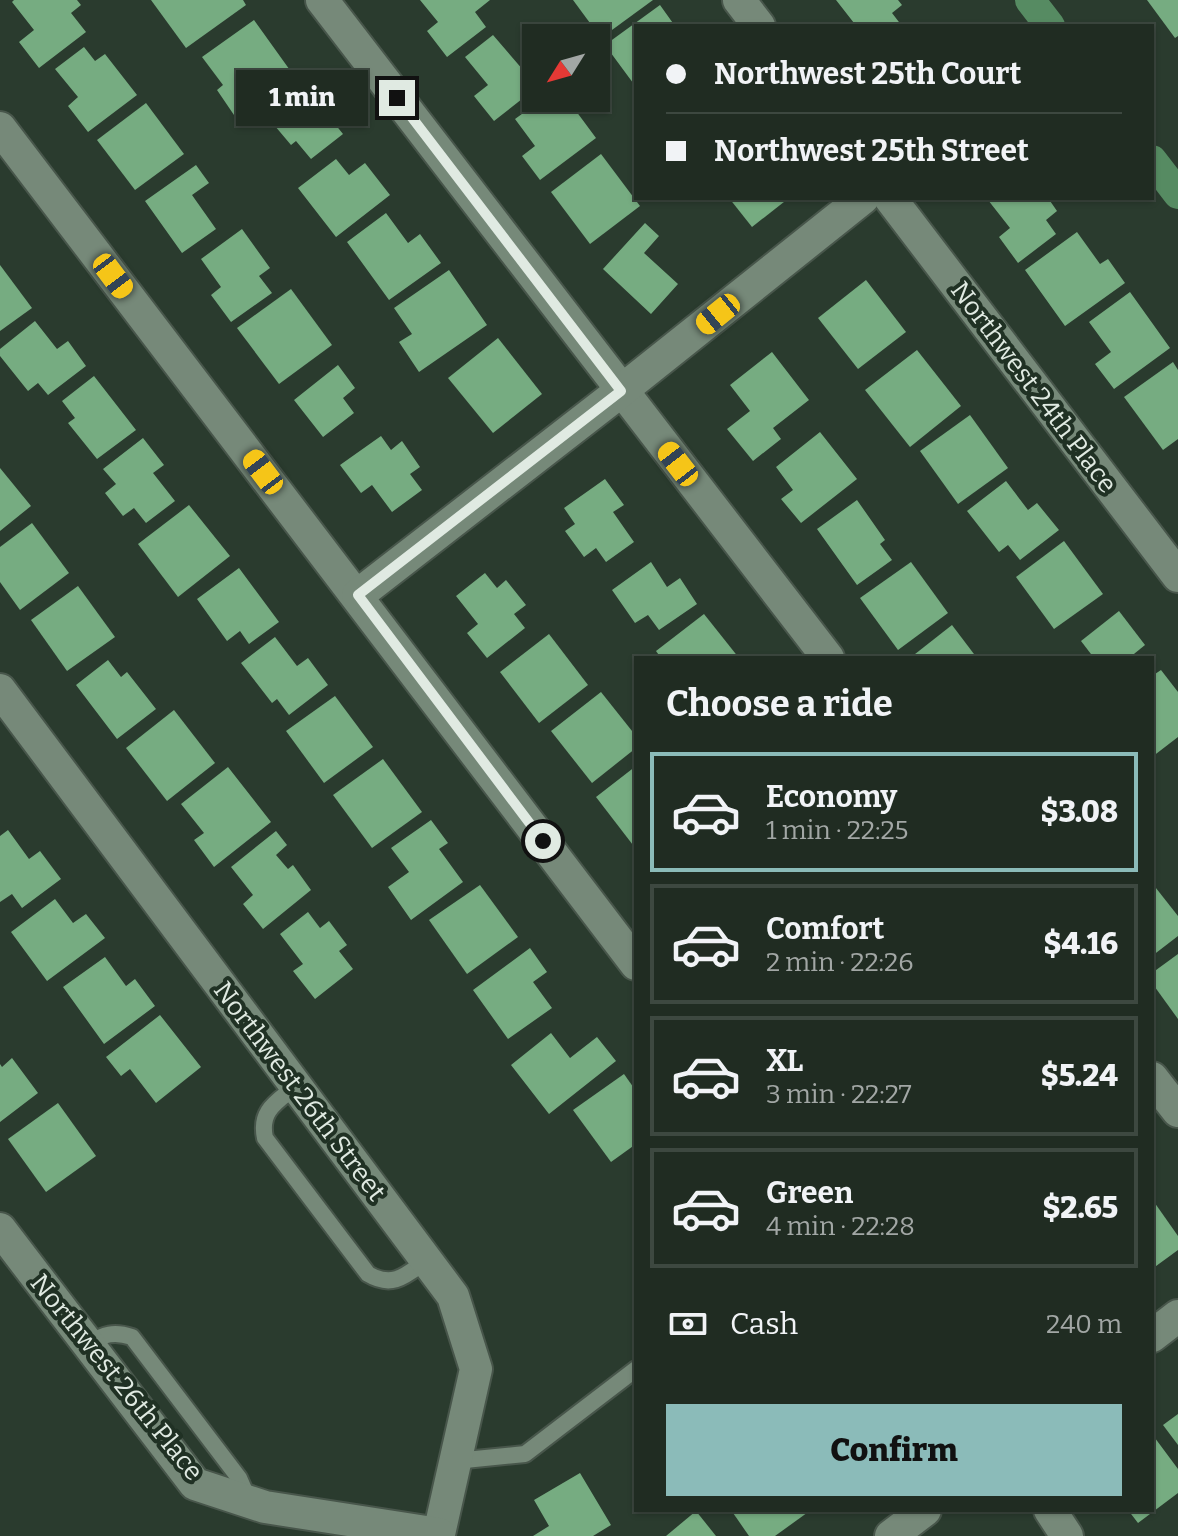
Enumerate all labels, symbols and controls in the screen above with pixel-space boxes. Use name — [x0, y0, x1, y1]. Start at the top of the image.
north arrow — [522, 24, 610, 112]
map controls — [522, 24, 610, 112]
text: Northwest 25th Court — [714, 56, 1021, 92]
callout: 1 min — [237, 70, 369, 126]
route end — [379, 80, 415, 116]
text: 1 min — [269, 82, 335, 113]
text: Northwest 25th Street — [714, 133, 1029, 169]
car — [89, 250, 137, 302]
street label: Northwest 24th Place — [944, 276, 1123, 499]
car — [692, 290, 744, 338]
car — [654, 438, 702, 490]
car — [239, 446, 287, 498]
text: Choose a ride — [666, 682, 893, 726]
icon: car — [670, 776, 742, 848]
text: Economy — [766, 779, 897, 815]
text: $3.08 — [1041, 794, 1118, 830]
text: 1 min · 22:25 — [766, 815, 908, 846]
route start — [525, 823, 561, 859]
icon: car — [670, 908, 742, 980]
text: Comfort — [766, 911, 884, 947]
text: $4.16 — [1043, 926, 1118, 962]
text: 2 min · 22:26 — [766, 947, 913, 978]
street label: Northwest 26th Street — [207, 976, 392, 1207]
icon: car — [670, 1040, 742, 1112]
text: XL — [766, 1043, 803, 1079]
text: $5.24 — [1041, 1058, 1118, 1094]
text: 3 min · 22:27 — [766, 1079, 912, 1110]
icon: car — [670, 1172, 742, 1244]
text: Green — [766, 1175, 853, 1211]
text: $2.65 — [1042, 1190, 1118, 1226]
text: 4 min · 22:28 — [766, 1211, 915, 1242]
street label: Northwest 26th Place — [24, 1268, 209, 1487]
icon: cash — [666, 1302, 710, 1346]
text: Cash — [730, 1306, 798, 1342]
text: 240 m — [1046, 1309, 1122, 1340]
button: Confirm — [666, 1404, 1122, 1496]

